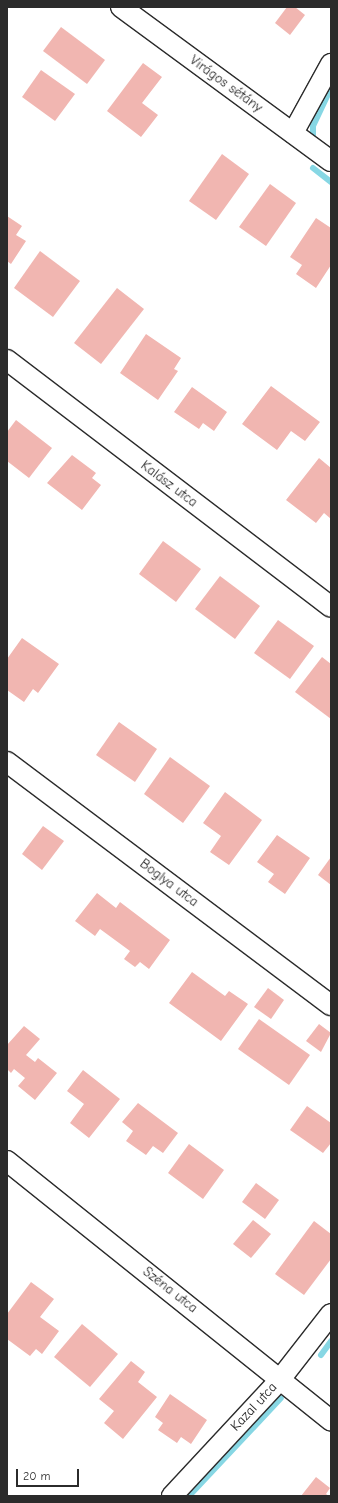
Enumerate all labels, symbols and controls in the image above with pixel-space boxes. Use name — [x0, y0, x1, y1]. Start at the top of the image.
street label: Virágos sétány — [186, 52, 266, 116]
street label: Kalász utca — [137, 457, 201, 511]
street label: Boglya utca — [136, 855, 202, 911]
street label: Széna utca — [139, 1263, 201, 1317]
street label: Kazal utca — [227, 1379, 281, 1435]
scale bar — [18, 1461, 81, 1487]
text: 20 m — [23, 1469, 51, 1483]

